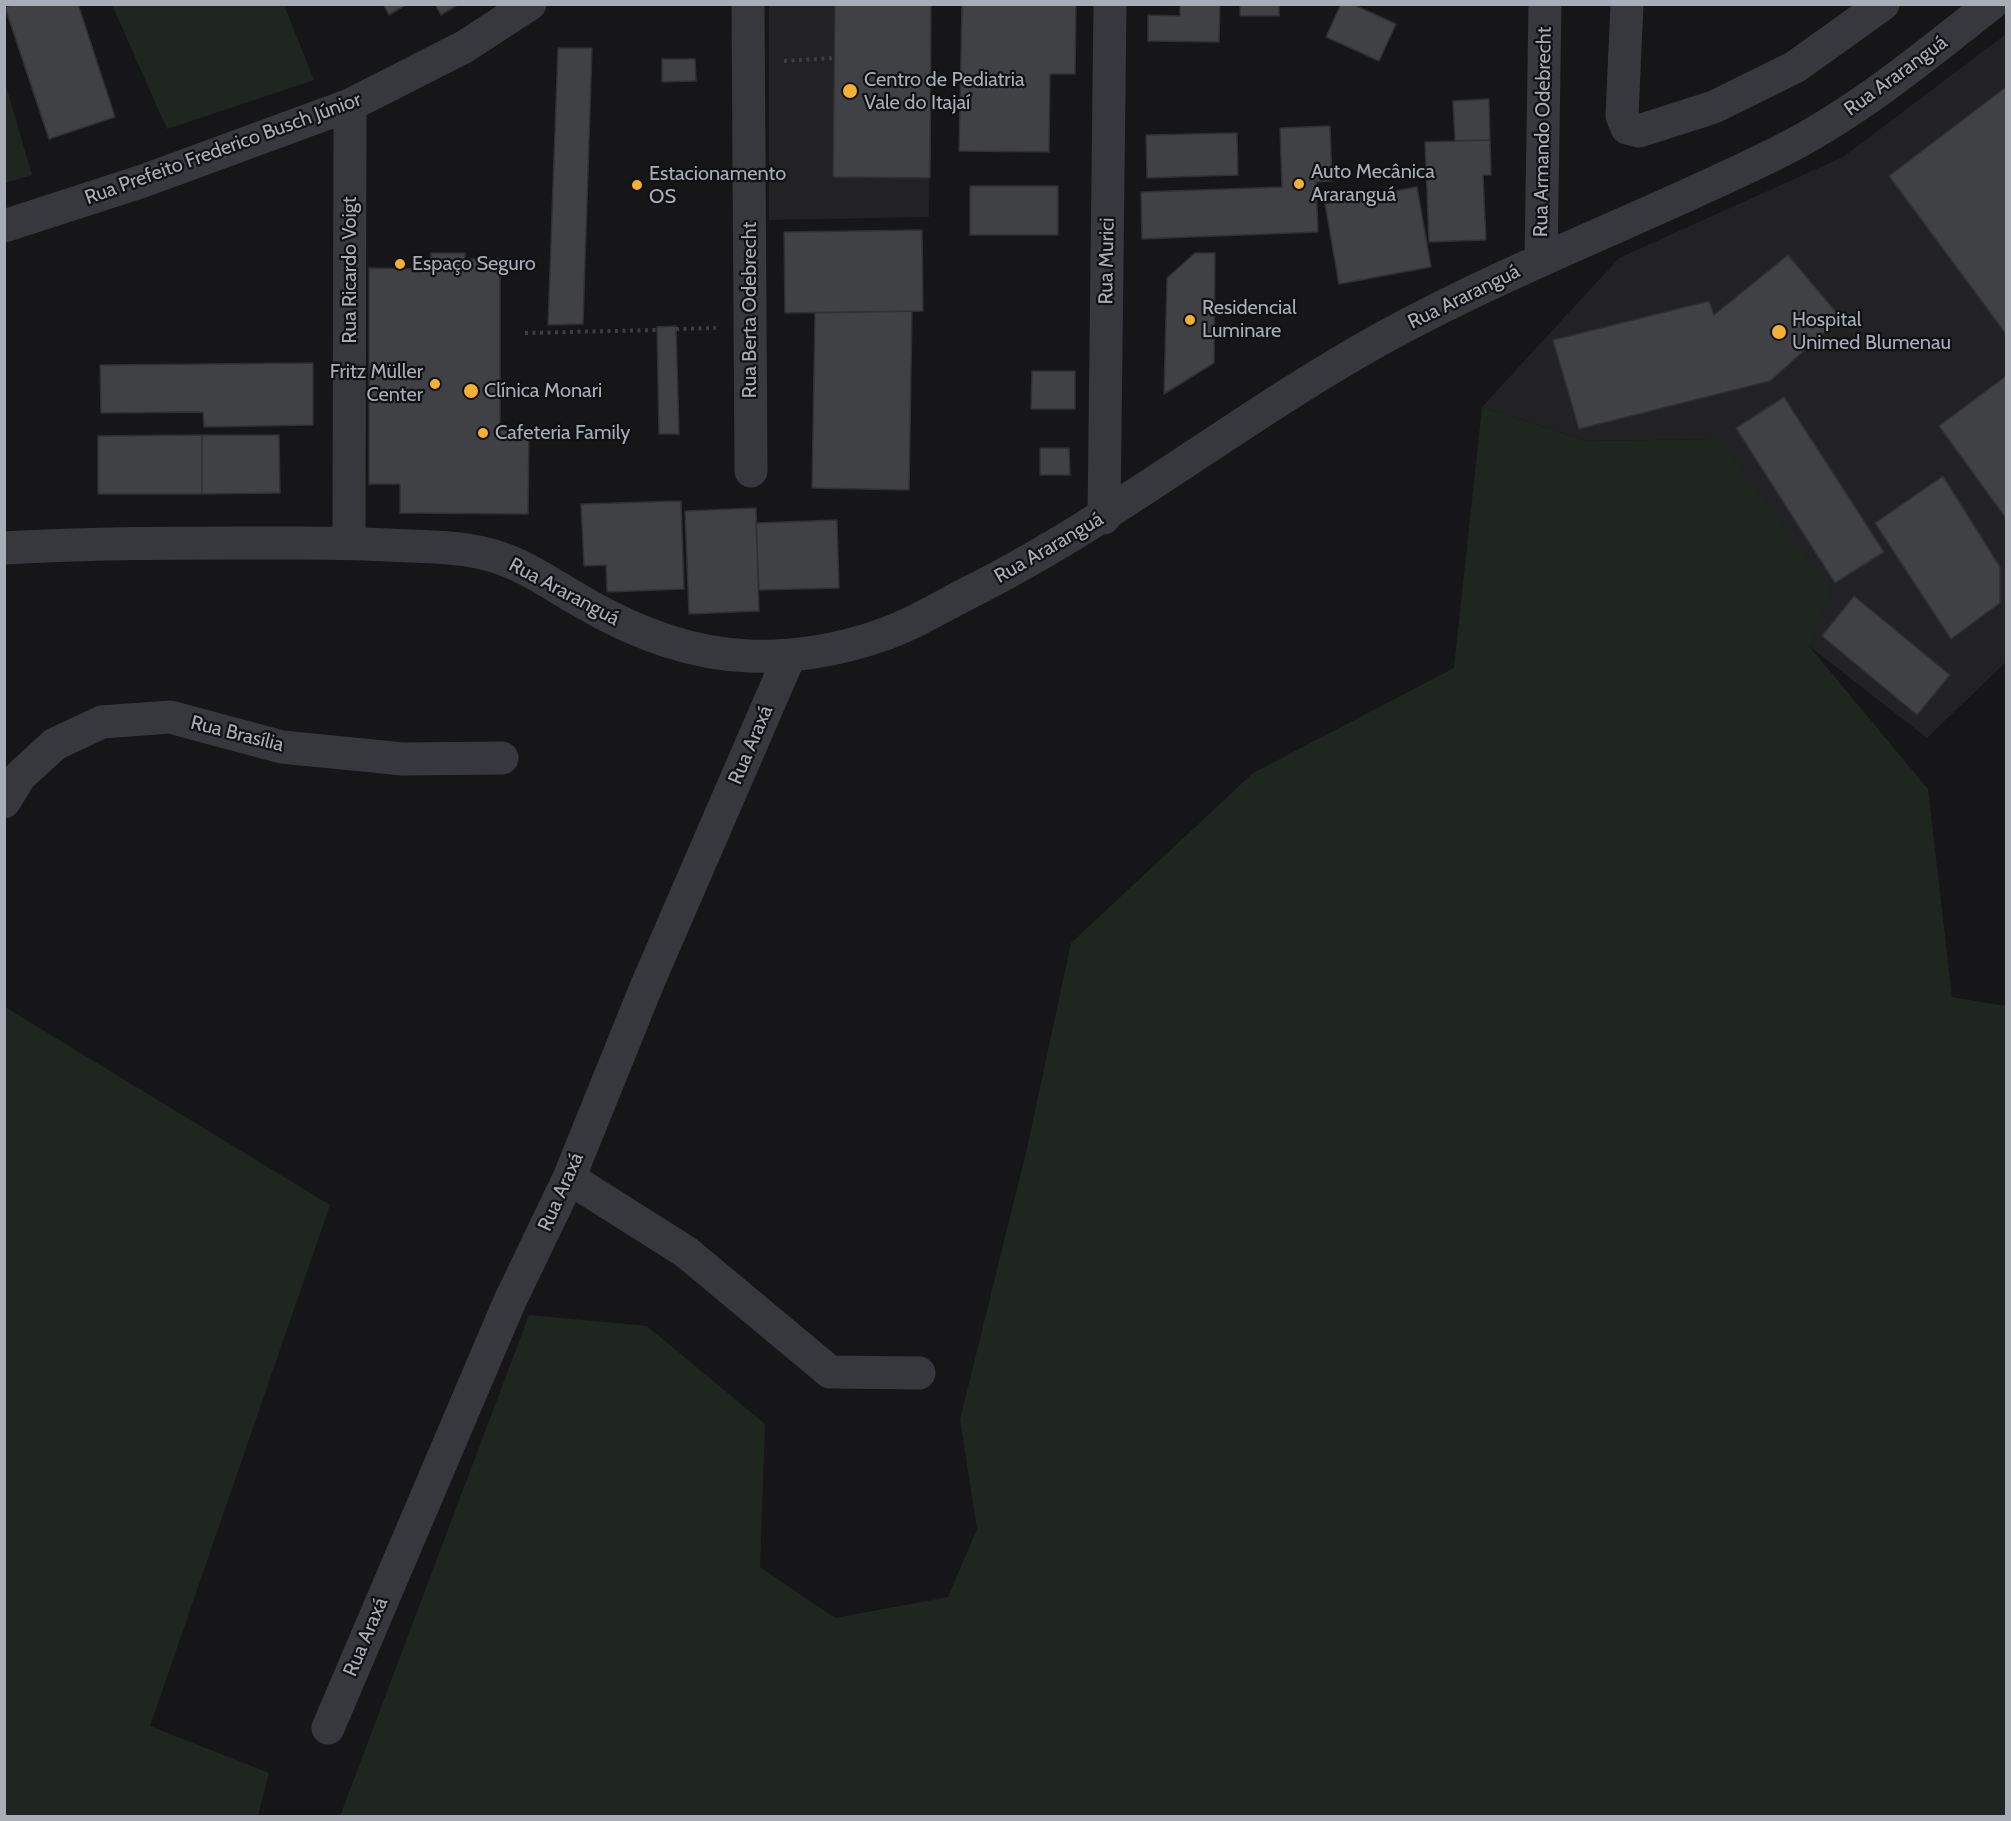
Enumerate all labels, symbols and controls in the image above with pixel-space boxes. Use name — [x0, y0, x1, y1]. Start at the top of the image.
street label: Rua Armando Odebrecht — [1529, 27, 1557, 237]
street label: Rua Araranguá — [1840, 31, 1952, 121]
place label: Centro de Pediatria Vale do Itajaí — [864, 68, 1024, 115]
marker: Centro de Pediatria Vale do Itajaí — [841, 82, 859, 100]
street label: Rua Prefeito Frederico Busch Júnior — [82, 88, 364, 210]
place label: Auto Mecânica Araranguá — [1311, 160, 1435, 207]
place label: Estacionamento OS — [649, 162, 786, 209]
marker: Auto Mecânica Araranguá — [1292, 177, 1306, 191]
marker: Estacionamento OS — [630, 178, 644, 192]
street label: Rua Ricardo Voigt — [338, 197, 362, 343]
street label: Rua Murici — [1094, 217, 1120, 305]
street label: Rua Berta Odebrecht — [738, 222, 762, 398]
place label: Espaço Seguro — [412, 252, 536, 276]
marker: Espaço Seguro — [393, 257, 407, 271]
street label: Rua Araranguá — [1404, 260, 1524, 334]
place label: Residencial Luminare — [1202, 296, 1297, 343]
place label: Hospital Unimed Blumenau — [1792, 308, 1951, 355]
marker: Residencial Luminare — [1183, 313, 1197, 327]
marker: Hospital Unimed Blumenau — [1770, 323, 1788, 341]
place label: Fritz Müller Center — [330, 360, 423, 407]
marker: Fritz Müller Center — [428, 377, 442, 391]
place label: Clínica Monari — [484, 379, 602, 403]
marker: Clínica Monari — [462, 382, 480, 400]
place label: Cafeteria Family — [495, 421, 630, 445]
marker: Cafeteria Family — [476, 426, 490, 440]
street label: Rua Araranguá — [990, 507, 1108, 589]
street label: Rua Araranguá — [505, 553, 623, 631]
street label: Rua Araxá — [724, 702, 778, 788]
street label: Rua Brasília — [188, 711, 286, 757]
street label: Rua Araxá — [533, 1149, 589, 1235]
street label: Rua Araxá — [339, 1594, 393, 1680]

